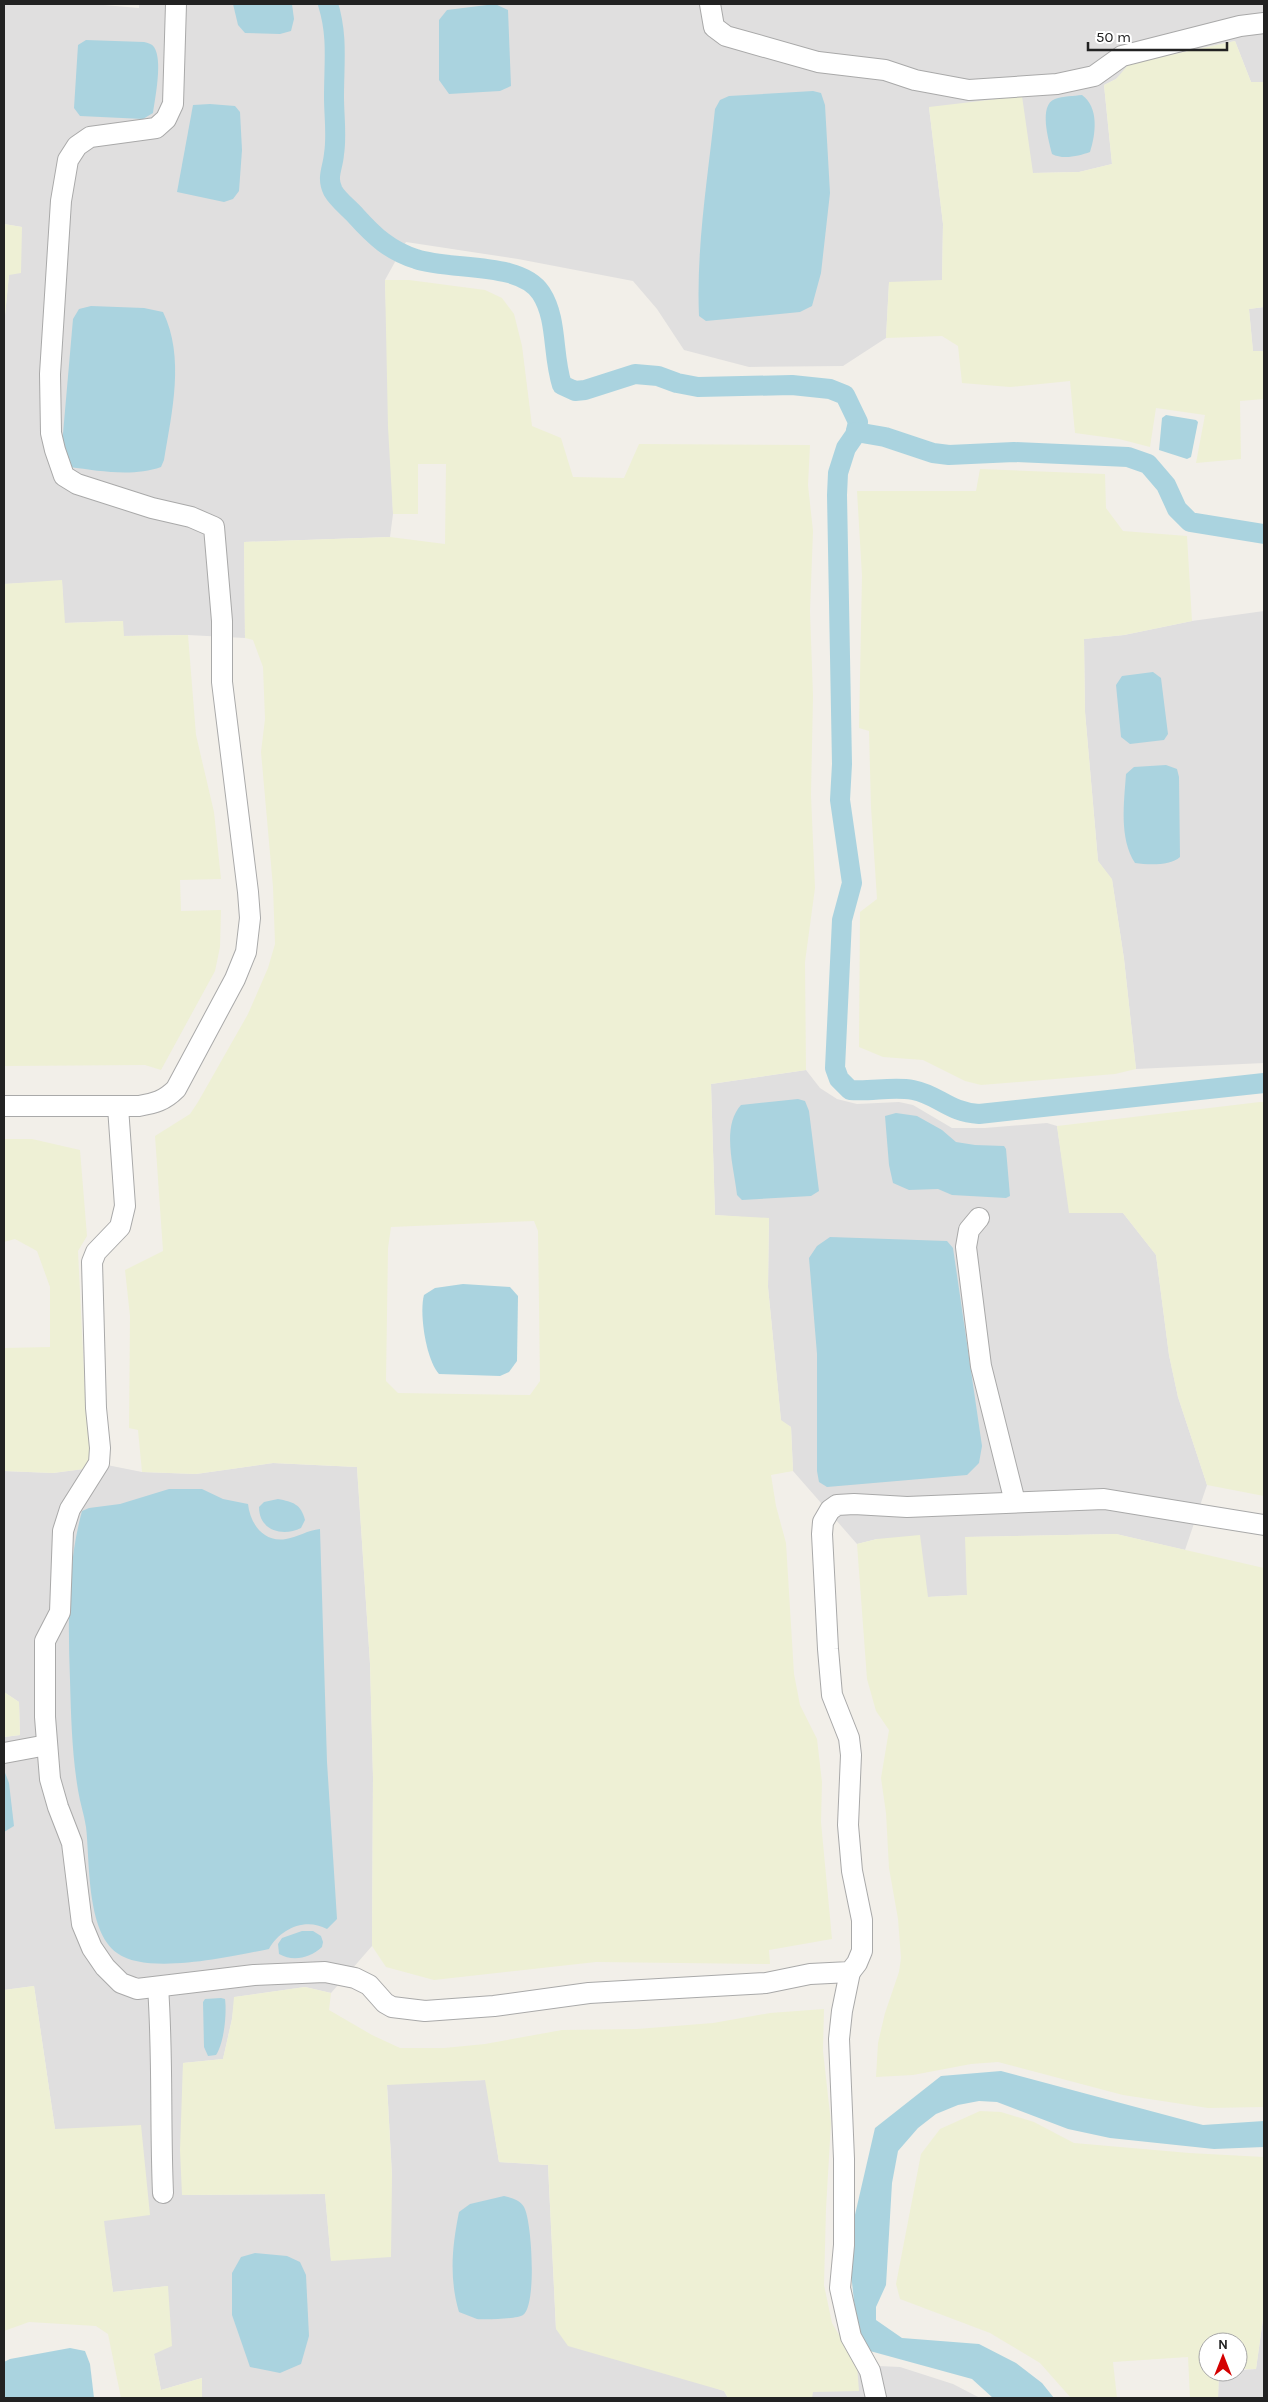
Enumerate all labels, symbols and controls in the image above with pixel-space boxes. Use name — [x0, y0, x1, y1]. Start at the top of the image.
scale bar — [1088, 20, 1227, 52]
text: 50 m — [1096, 28, 1131, 46]
north arrow — [1198, 2332, 1248, 2382]
text: N — [1218, 2336, 1228, 2353]

